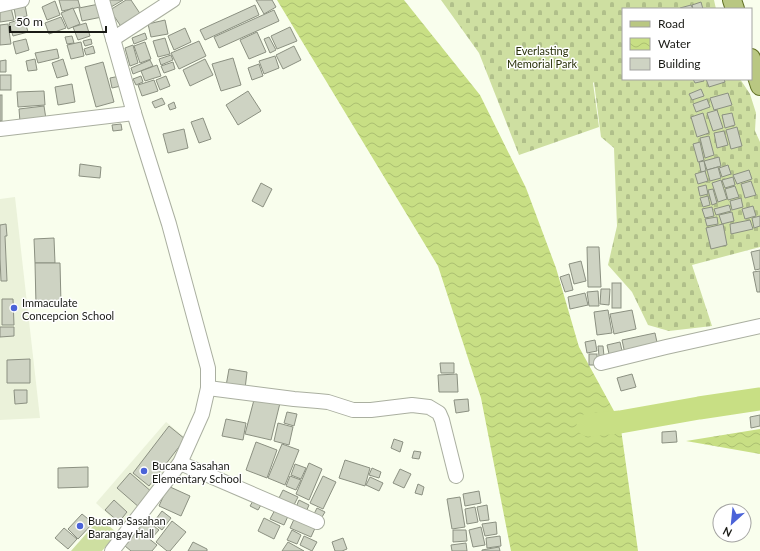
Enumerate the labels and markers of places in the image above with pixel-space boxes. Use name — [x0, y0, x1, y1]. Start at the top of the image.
place label: Immaculate Concepcion School — [22, 296, 114, 322]
marker: Immaculate Concepcion School — [9, 303, 19, 313]
place label: Bucana Sasahan Elementary School — [152, 459, 242, 485]
marker: Bucana Sasahan Elementary School — [139, 466, 149, 476]
place label: Bucana Sasahan Barangay Hall — [88, 514, 166, 540]
marker: Bucana Sasahan Barangay Hall — [75, 521, 85, 531]

